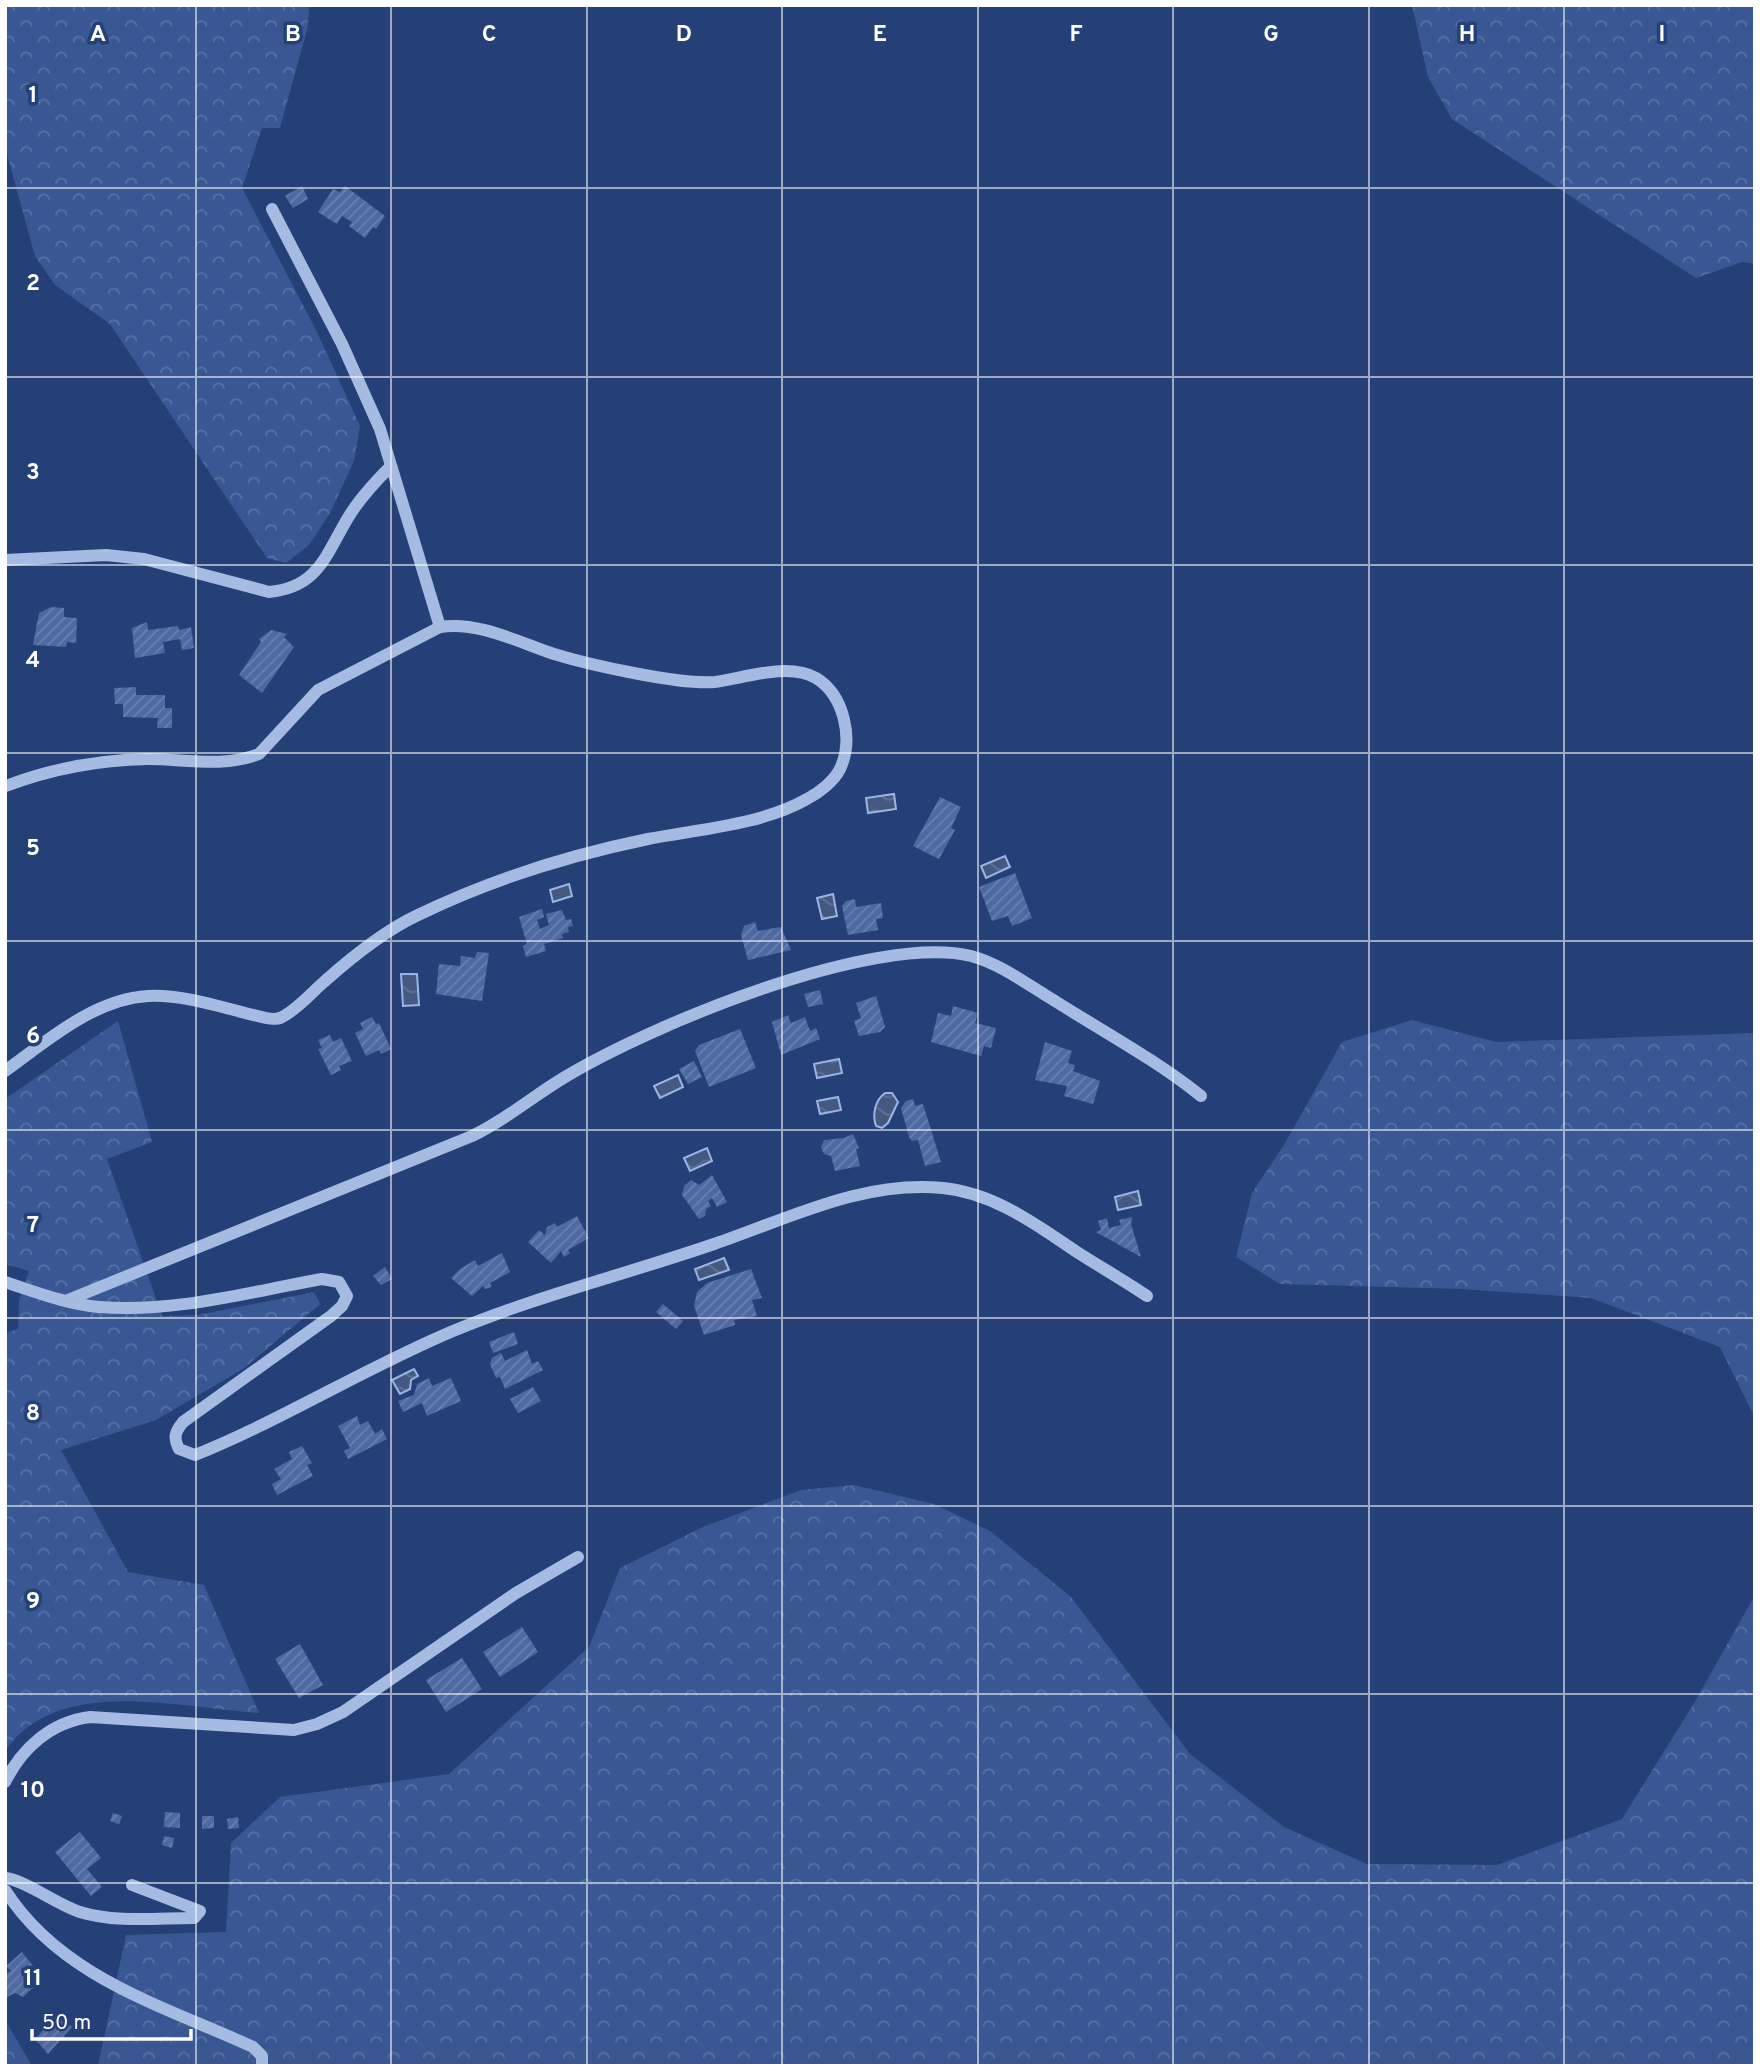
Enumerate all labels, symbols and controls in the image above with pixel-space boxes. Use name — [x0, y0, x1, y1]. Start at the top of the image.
text: A — [90, 21, 106, 50]
text: B — [285, 21, 301, 50]
text: C — [482, 21, 496, 50]
text: D — [676, 21, 692, 50]
text: E — [873, 21, 887, 50]
text: F — [1069, 21, 1083, 50]
text: G — [1263, 21, 1279, 50]
text: H — [1459, 21, 1475, 50]
text: I — [1659, 21, 1665, 50]
text: 1 — [28, 82, 38, 111]
text: 2 — [26, 270, 40, 299]
text: 3 — [26, 459, 40, 488]
text: 4 — [26, 647, 40, 676]
text: 5 — [26, 835, 40, 864]
text: 6 — [26, 1023, 40, 1052]
text: 7 — [27, 1212, 39, 1241]
text: 8 — [26, 1400, 40, 1429]
text: 9 — [26, 1588, 40, 1617]
text: 10 — [21, 1777, 45, 1806]
text: 11 — [24, 1965, 42, 1994]
scale bar — [32, 1997, 191, 2041]
text: 50 m — [42, 2010, 91, 2037]

